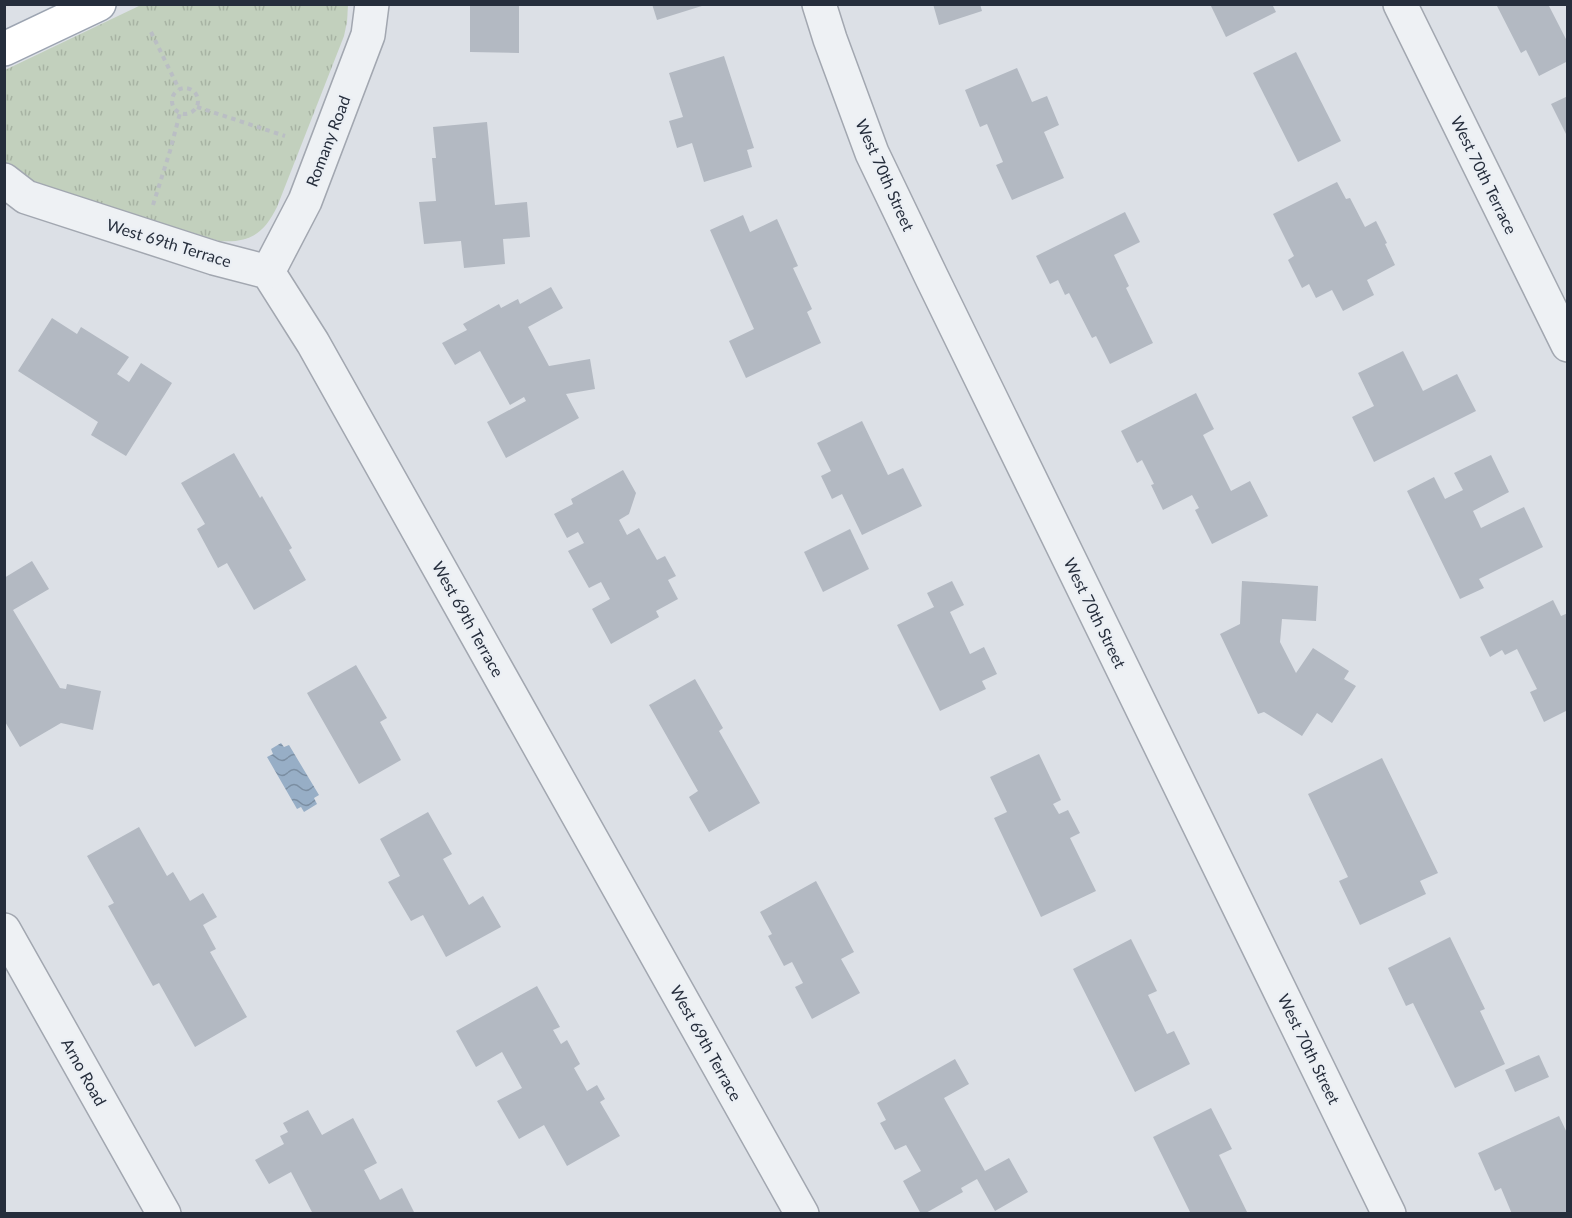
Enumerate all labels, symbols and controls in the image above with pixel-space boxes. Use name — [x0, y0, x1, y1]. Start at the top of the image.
street label: Romany Road — [301, 93, 354, 189]
street label: West 70th Terrace — [1448, 113, 1521, 237]
street label: West 70th Street — [852, 116, 919, 234]
street label: West 69th Terrace — [105, 215, 234, 270]
street label: West 70th Street — [1061, 555, 1130, 671]
street label: West 69th Terrace — [429, 558, 508, 680]
street label: West 69th Terrace — [667, 982, 746, 1104]
street label: West 70th Street — [1275, 991, 1344, 1107]
street label: Arno Road — [58, 1035, 111, 1109]

